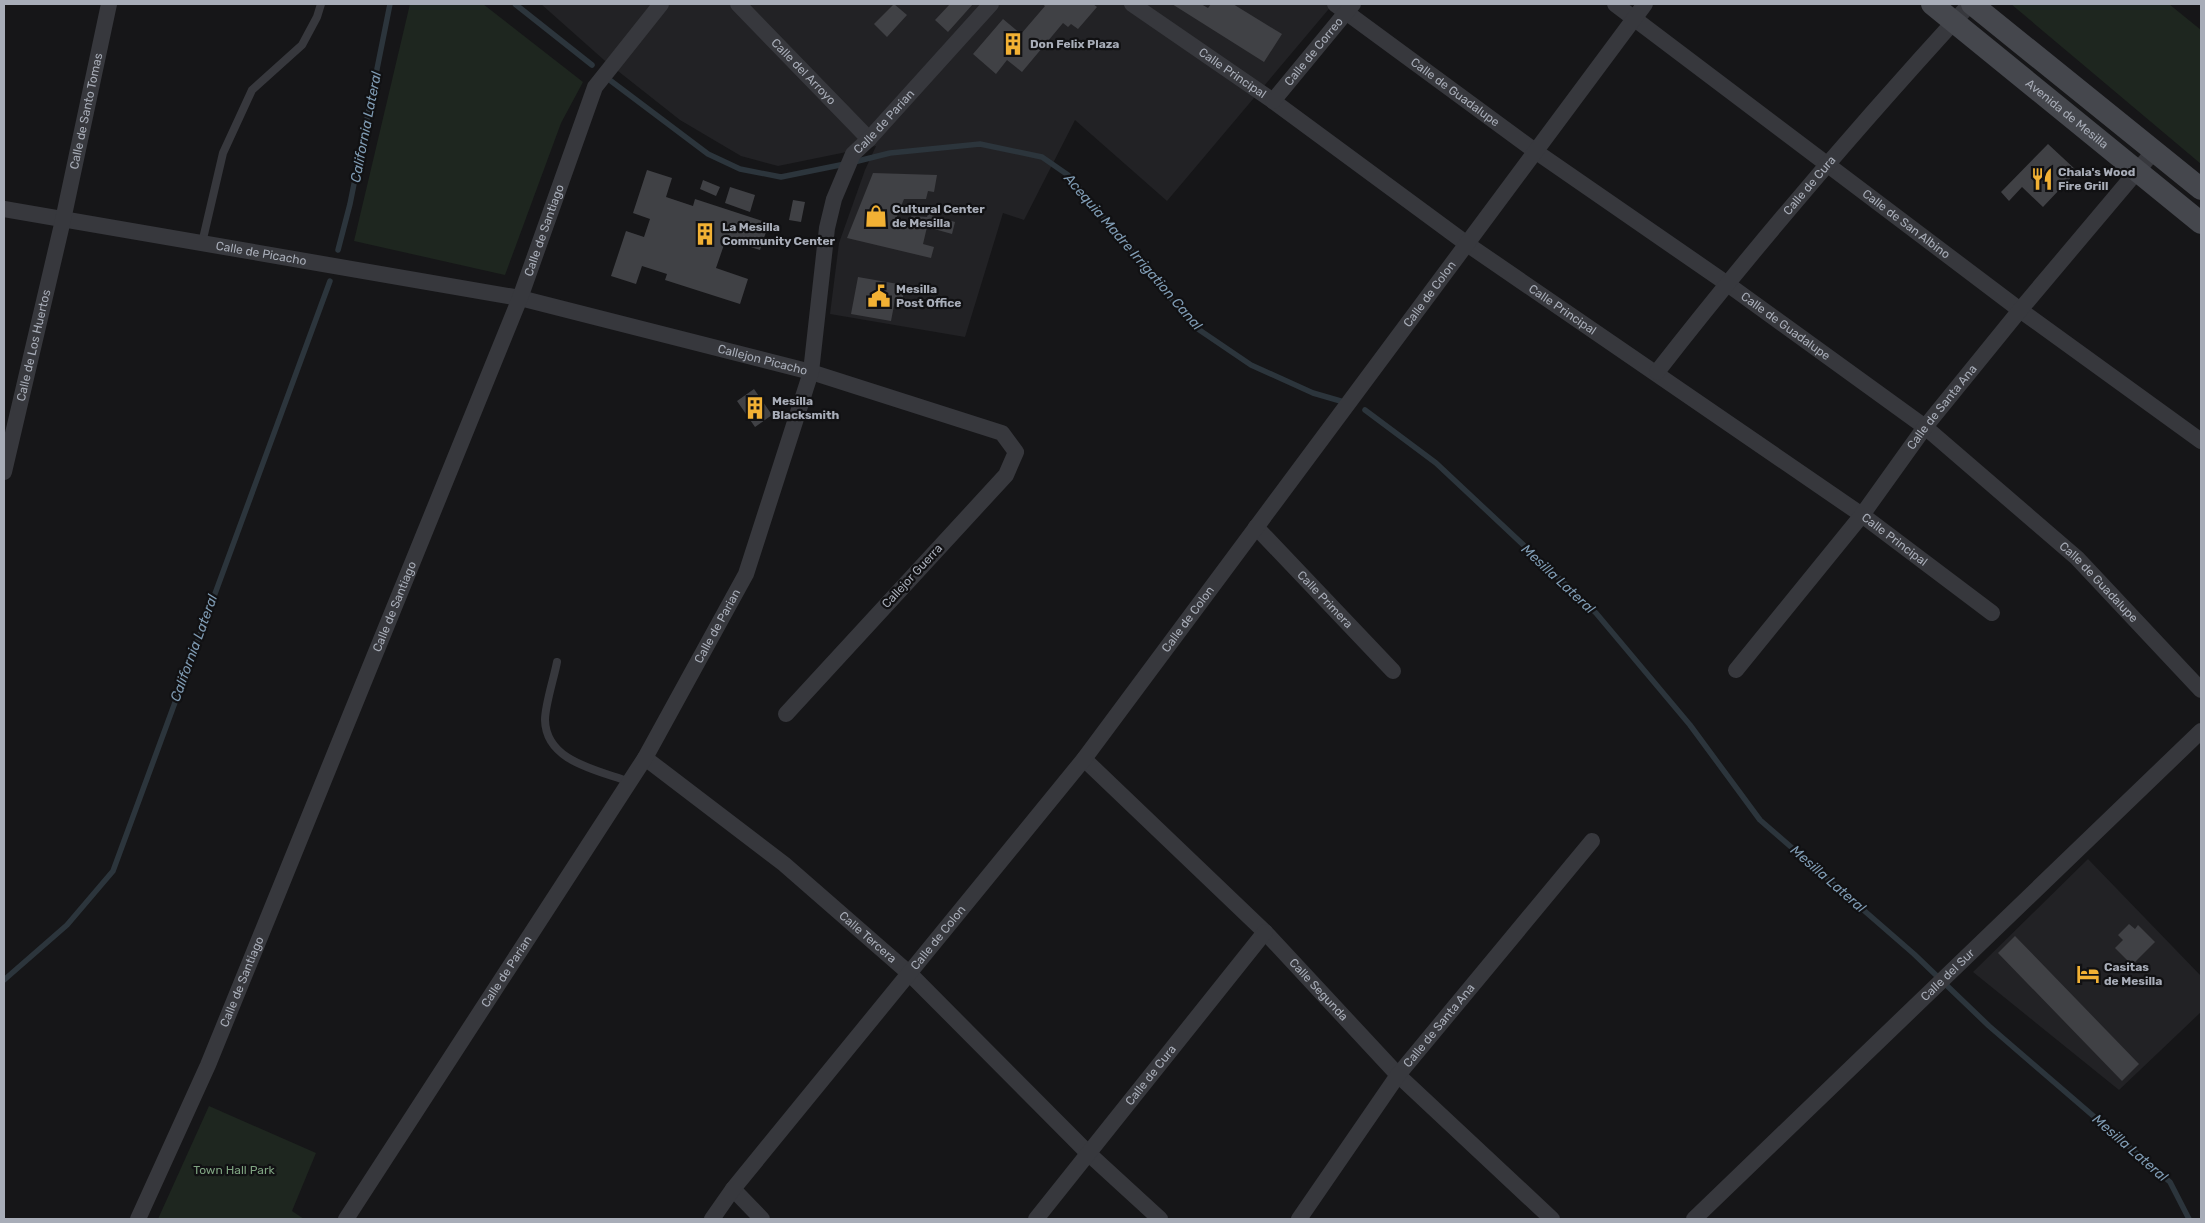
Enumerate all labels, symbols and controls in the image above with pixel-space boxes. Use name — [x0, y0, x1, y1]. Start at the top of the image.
street label: Calle de Correo — [1281, 14, 1346, 89]
building icon: Don Felix Plaza — [1000, 31, 1026, 57]
street label: Calle del Arroyo — [768, 36, 839, 107]
place label: Don Felix Plaza — [1030, 37, 1119, 51]
street label: Calle Principal — [1196, 45, 1269, 101]
street label: Calle de Santo Tomas — [67, 52, 105, 171]
street label: Calle de Guadalupe — [1408, 55, 1502, 130]
water label: California Lateral — [347, 69, 385, 184]
street label: Avenida de Mesilla — [2023, 76, 2111, 152]
street label: Calle de Parian — [851, 87, 917, 157]
street label: Calle de Cura — [1780, 153, 1839, 218]
place label: Chala's Wood Fire Grill — [2058, 165, 2135, 193]
restaurant icon: Chala's Wood Fire Grill — [2029, 166, 2055, 192]
water label: Acequia Madre Irrigation Canal — [1060, 170, 1206, 334]
street label: Calle de Santiago — [521, 182, 567, 278]
street label: Calle de San Albino — [1860, 186, 1953, 262]
place label: Cultural Center de Mesilla — [892, 202, 985, 230]
shop icon: Cultural Center de Mesilla — [863, 203, 889, 229]
place label: La Mesilla Community Center — [722, 220, 836, 248]
building icon: La Mesilla Community Center — [692, 221, 718, 247]
street label: Calle de Picacho — [215, 239, 308, 268]
street label: Calle de Colon — [1400, 258, 1459, 330]
street label: Calle Principal — [1526, 281, 1599, 338]
place label: Mesilla Post Office — [896, 282, 961, 310]
public building icon: Mesilla Post Office — [866, 283, 892, 309]
street label: Calle de Los Huertos — [14, 288, 53, 403]
street label: Calle de Guadalupe — [1738, 289, 1833, 363]
street label: Callejon Picacho — [716, 342, 809, 378]
street label: Calle de Santa Ana — [1904, 362, 1980, 452]
place label: Mesilla Blacksmith — [772, 394, 840, 422]
building icon: Mesilla Blacksmith — [742, 395, 768, 421]
street label: Calle Principal — [1859, 510, 1930, 569]
street label: Calle de Guadalupe — [2056, 539, 2141, 625]
street label: Callejor Guerra — [879, 541, 945, 611]
water label: Mesilla Lateral — [1518, 541, 1599, 618]
street label: Calle de Santiago — [370, 559, 419, 654]
street label: Calle Primera — [1294, 568, 1355, 631]
street label: Calle de Colon — [1159, 583, 1217, 655]
street label: Calle de Parian — [691, 586, 743, 666]
water label: California Lateral — [167, 592, 221, 704]
water label: Mesilla Lateral — [1787, 842, 1870, 917]
street label: Calle de Colon — [908, 903, 969, 973]
street label: Calle Tercera — [836, 908, 899, 966]
street label: Calle de Parian — [478, 933, 535, 1010]
street label: Calle de Santiago — [217, 934, 267, 1029]
street label: Calle del Sur — [1918, 946, 1978, 1004]
street label: Calle Segunda — [1286, 956, 1351, 1024]
place label: Casitas de Mesilla — [2104, 960, 2162, 988]
hotel icon: Casitas de Mesilla — [2075, 961, 2101, 987]
street label: Calle de Santa Ana — [1400, 981, 1478, 1070]
street label: Calle de Cura — [1122, 1042, 1179, 1108]
water label: Mesilla Lateral — [2089, 1111, 2172, 1186]
park label: Town Hall Park — [193, 1163, 275, 1177]

